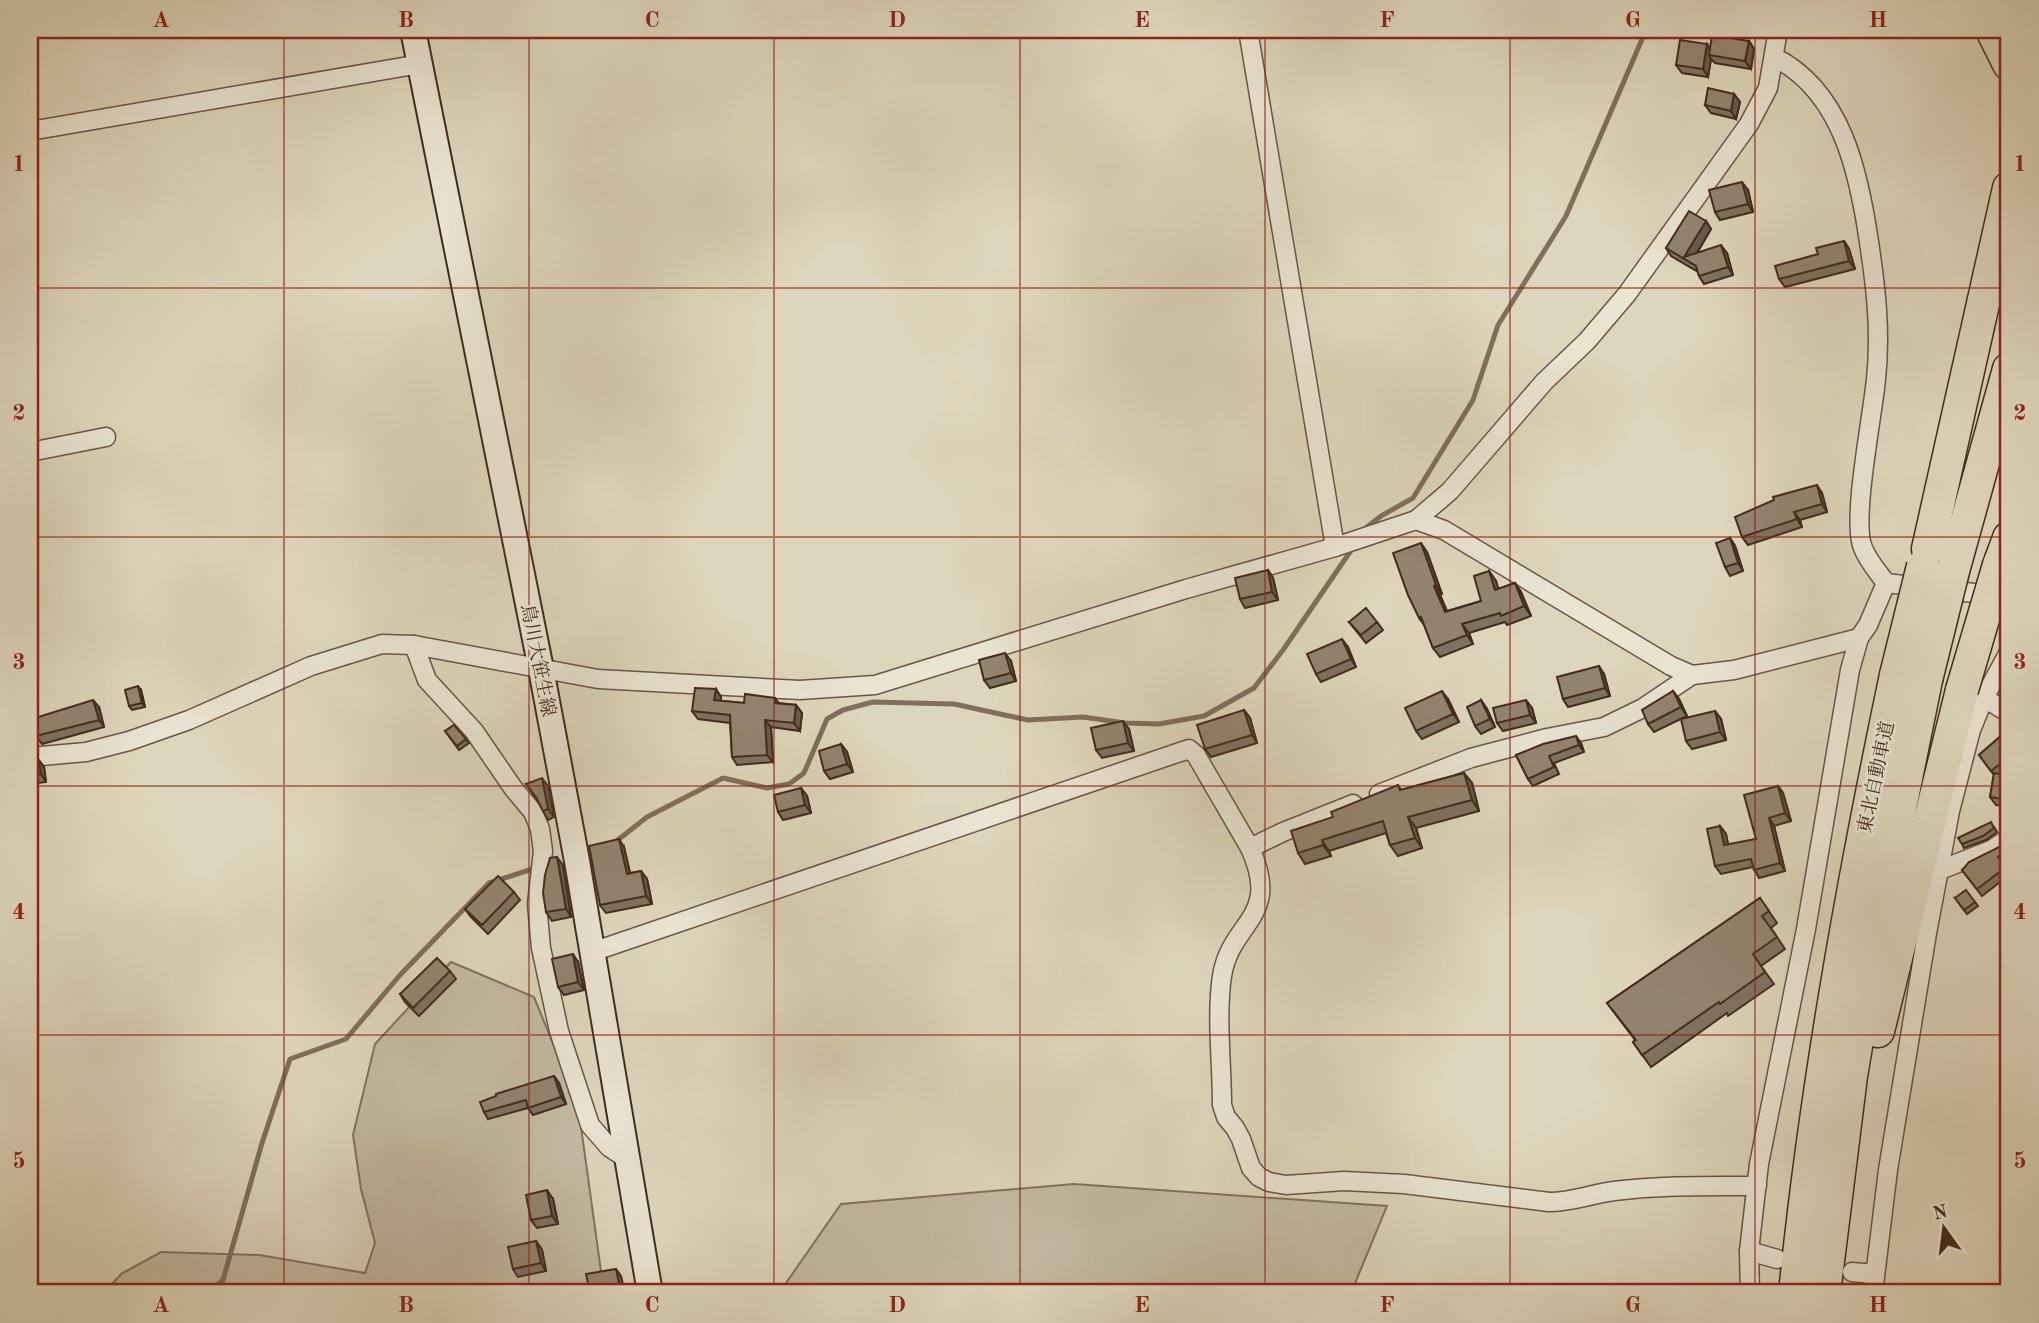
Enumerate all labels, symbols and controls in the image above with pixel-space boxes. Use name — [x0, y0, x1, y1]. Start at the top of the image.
text: A — [152, 9, 170, 32]
text: B — [398, 9, 414, 32]
text: C — [644, 9, 660, 32]
text: D — [888, 9, 906, 32]
text: E — [1134, 9, 1150, 32]
text: F — [1379, 9, 1395, 32]
text: G — [1625, 9, 1641, 32]
text: H — [1869, 9, 1887, 32]
text: 1 — [12, 153, 26, 176]
text: 1 — [2013, 153, 2027, 176]
text: 2 — [12, 402, 26, 425]
text: 2 — [2013, 402, 2027, 425]
street label: 鳥川大笹生線 — [516, 602, 560, 718]
text: 3 — [12, 651, 26, 674]
text: 3 — [2013, 651, 2027, 674]
street label: 東北自動車道 — [1853, 719, 1899, 835]
text: 4 — [12, 901, 26, 924]
text: 4 — [2013, 901, 2027, 924]
text: 5 — [12, 1150, 26, 1173]
text: 5 — [2013, 1150, 2027, 1173]
north arrow — [1910, 1194, 1980, 1264]
text: N — [1931, 1203, 1950, 1225]
text: A — [152, 1294, 170, 1317]
text: B — [398, 1294, 414, 1317]
text: C — [644, 1294, 660, 1317]
text: D — [888, 1294, 906, 1317]
text: E — [1134, 1294, 1150, 1317]
text: F — [1379, 1294, 1395, 1317]
text: G — [1625, 1294, 1641, 1317]
text: H — [1869, 1294, 1887, 1317]

